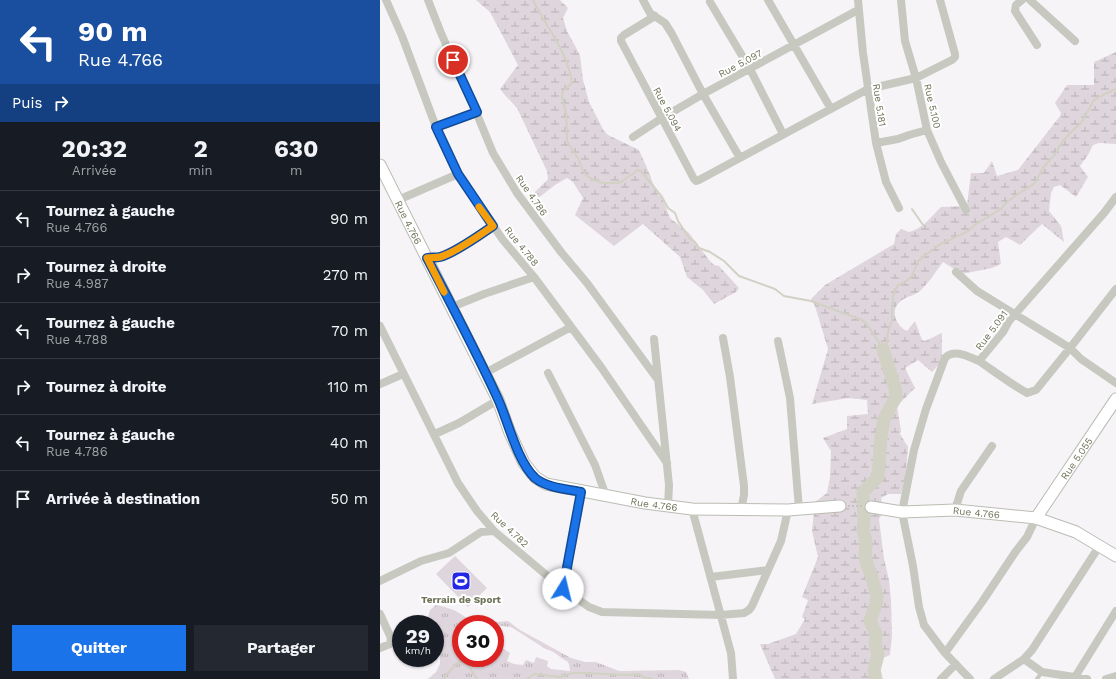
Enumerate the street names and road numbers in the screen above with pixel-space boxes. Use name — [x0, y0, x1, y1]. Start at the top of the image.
street label: Rue 5.097 — [716, 47, 764, 80]
street label: Rue 5.181 — [871, 83, 888, 127]
street label: Rue 5.100 — [922, 83, 943, 130]
street label: Rue 5.094 — [651, 85, 684, 133]
street label: Rue 4.786 — [514, 173, 550, 218]
street label: Rue 4.766 — [393, 199, 424, 246]
street label: Rue 4.788 — [502, 224, 541, 268]
street label: Rue 5.091 — [973, 308, 1010, 352]
street label: Rue 5.055 — [1059, 435, 1095, 482]
street label: Rue 4.766 — [630, 495, 678, 513]
street label: Rue 4.766 — [952, 505, 1000, 520]
street label: Rue 4.782 — [489, 509, 531, 550]

